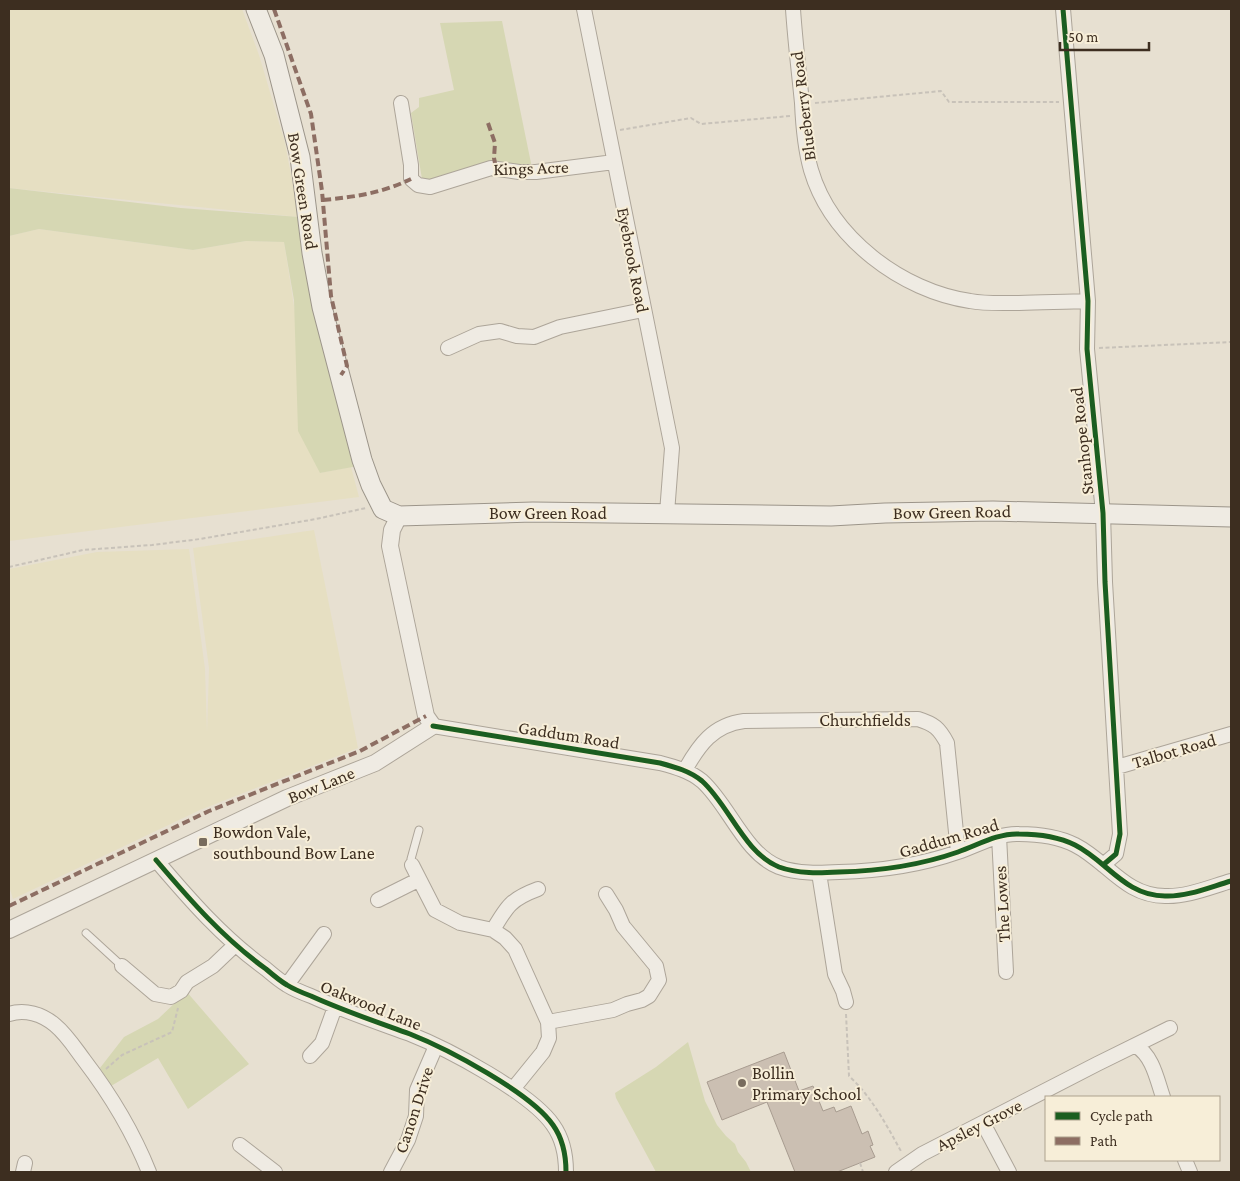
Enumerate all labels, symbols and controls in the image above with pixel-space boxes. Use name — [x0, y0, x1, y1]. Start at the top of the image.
scale bar — [1060, 20, 1149, 52]
text: 50 m — [1068, 29, 1098, 45]
street label: Blueberry Road — [786, 50, 820, 162]
street label: Bow Green Road — [284, 131, 322, 251]
street label: Kings Acre — [493, 157, 569, 179]
street label: Eyebrook Road — [613, 206, 653, 315]
street label: Stanhope Road — [1066, 386, 1098, 496]
street label: Bow Green Road — [893, 501, 1012, 523]
street label: Bow Green Road — [489, 503, 608, 523]
street label: Churchfields — [819, 710, 911, 730]
street label: Gaddum Road — [517, 717, 622, 753]
street label: Talbot Road — [1130, 729, 1219, 772]
street label: Bow Lane — [285, 763, 357, 807]
street label: Gaddum Road — [897, 814, 1002, 862]
place label: Bowdon Vale, southbound Bow Lane — [213, 822, 375, 863]
marker: Bowdon Vale, southbound Bow Lane — [197, 836, 209, 848]
street label: The Lowes — [990, 865, 1014, 943]
street label: Oakwood Lane — [317, 976, 425, 1034]
place label: Bollin Primary School — [752, 1063, 861, 1104]
street label: Canon Drive — [391, 1064, 437, 1156]
marker: Bollin Primary School — [736, 1077, 748, 1089]
street label: Apsley Grove — [933, 1095, 1025, 1155]
legend — [1045, 1096, 1220, 1161]
text: Cycle path — [1090, 1108, 1153, 1125]
text: Path — [1090, 1133, 1117, 1149]

